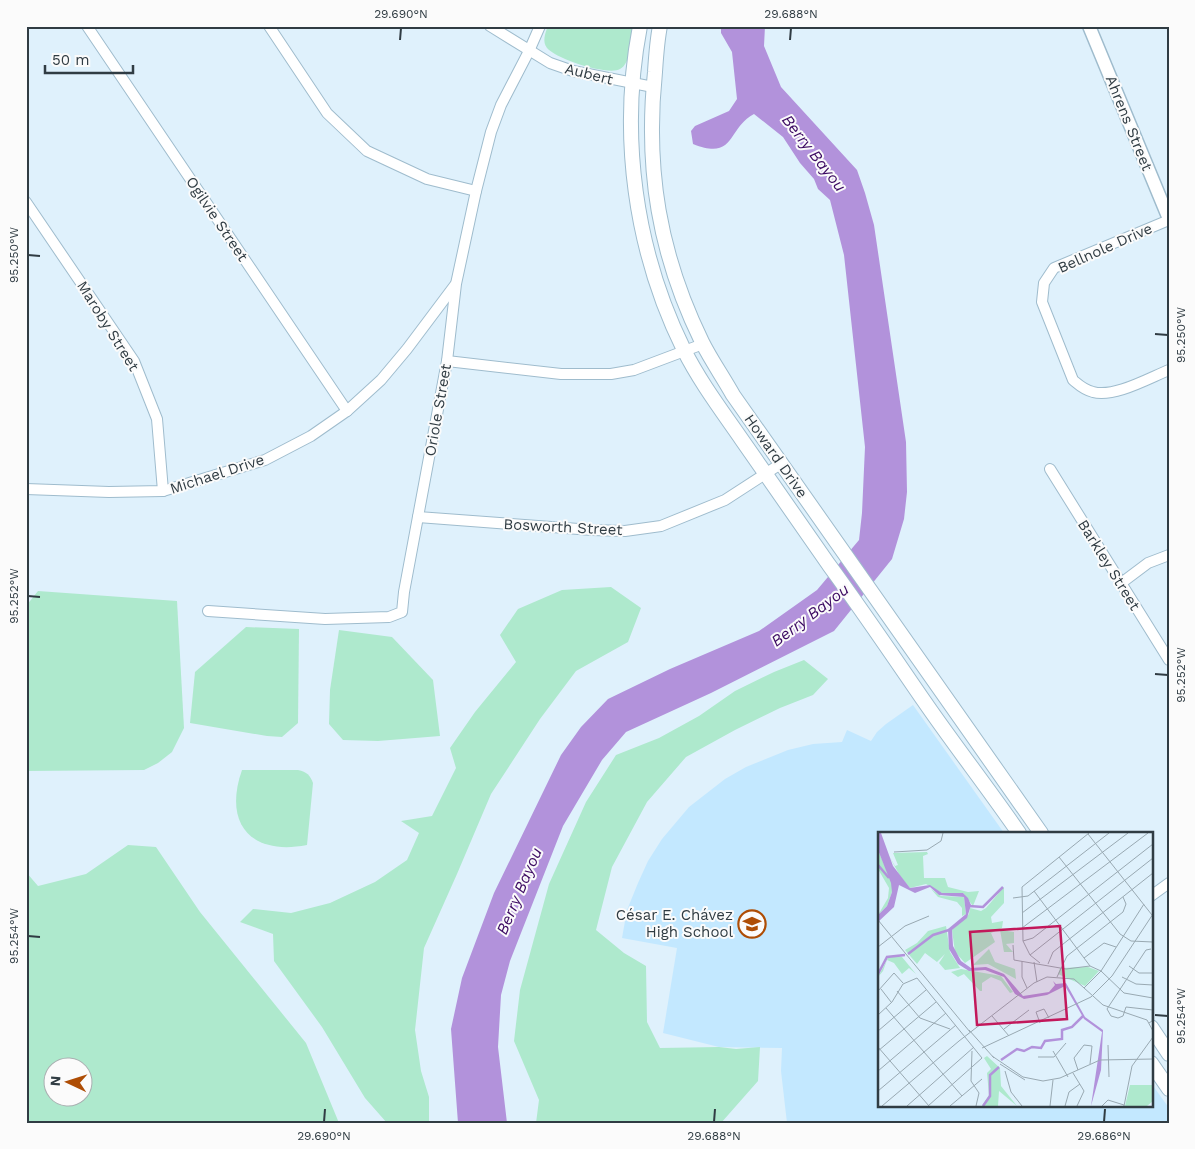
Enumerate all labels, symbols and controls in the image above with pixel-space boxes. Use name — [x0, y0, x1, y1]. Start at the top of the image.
text: 29.690°N — [374, 7, 428, 21]
text: 29.688°N — [764, 7, 818, 21]
scale bar — [45, 42, 132, 74]
text: 50 m — [52, 51, 89, 69]
street label: Aubert — [563, 59, 616, 89]
street label: Ahrens Street — [1102, 73, 1157, 174]
water label: Berry Bayou — [778, 111, 850, 196]
street label: Ogilvie Street — [182, 173, 252, 265]
street label: Bellnole Drive — [1055, 219, 1155, 277]
text: 95.250°W — [7, 226, 21, 283]
street label: Maroby Street — [73, 278, 143, 375]
text: 95.250°W — [1174, 306, 1188, 363]
street label: Oriole Street — [421, 362, 455, 458]
street label: Howard Drive — [740, 411, 812, 501]
street label: Michael Drive — [168, 450, 266, 498]
street label: Bosworth Street — [503, 515, 624, 539]
street label: Barkley Street — [1074, 516, 1144, 614]
text: 95.252°W — [7, 568, 21, 624]
water label: Berry Bayou — [767, 579, 853, 650]
text: 95.252°W — [1174, 647, 1188, 703]
inset map — [878, 832, 1152, 1106]
water label: Berry Bayou — [492, 844, 546, 937]
place label: César E. Chávez High School — [616, 906, 733, 941]
text: 95.254°W — [7, 908, 21, 964]
school or university icon: César E. Chávez High School — [737, 909, 767, 939]
text: 95.254°W — [1174, 988, 1188, 1044]
north arrow — [42, 1056, 92, 1106]
text: N — [47, 1075, 63, 1087]
text: 29.690°N — [297, 1129, 351, 1143]
text: 29.688°N — [687, 1129, 741, 1143]
text: 29.686°N — [1077, 1129, 1131, 1143]

